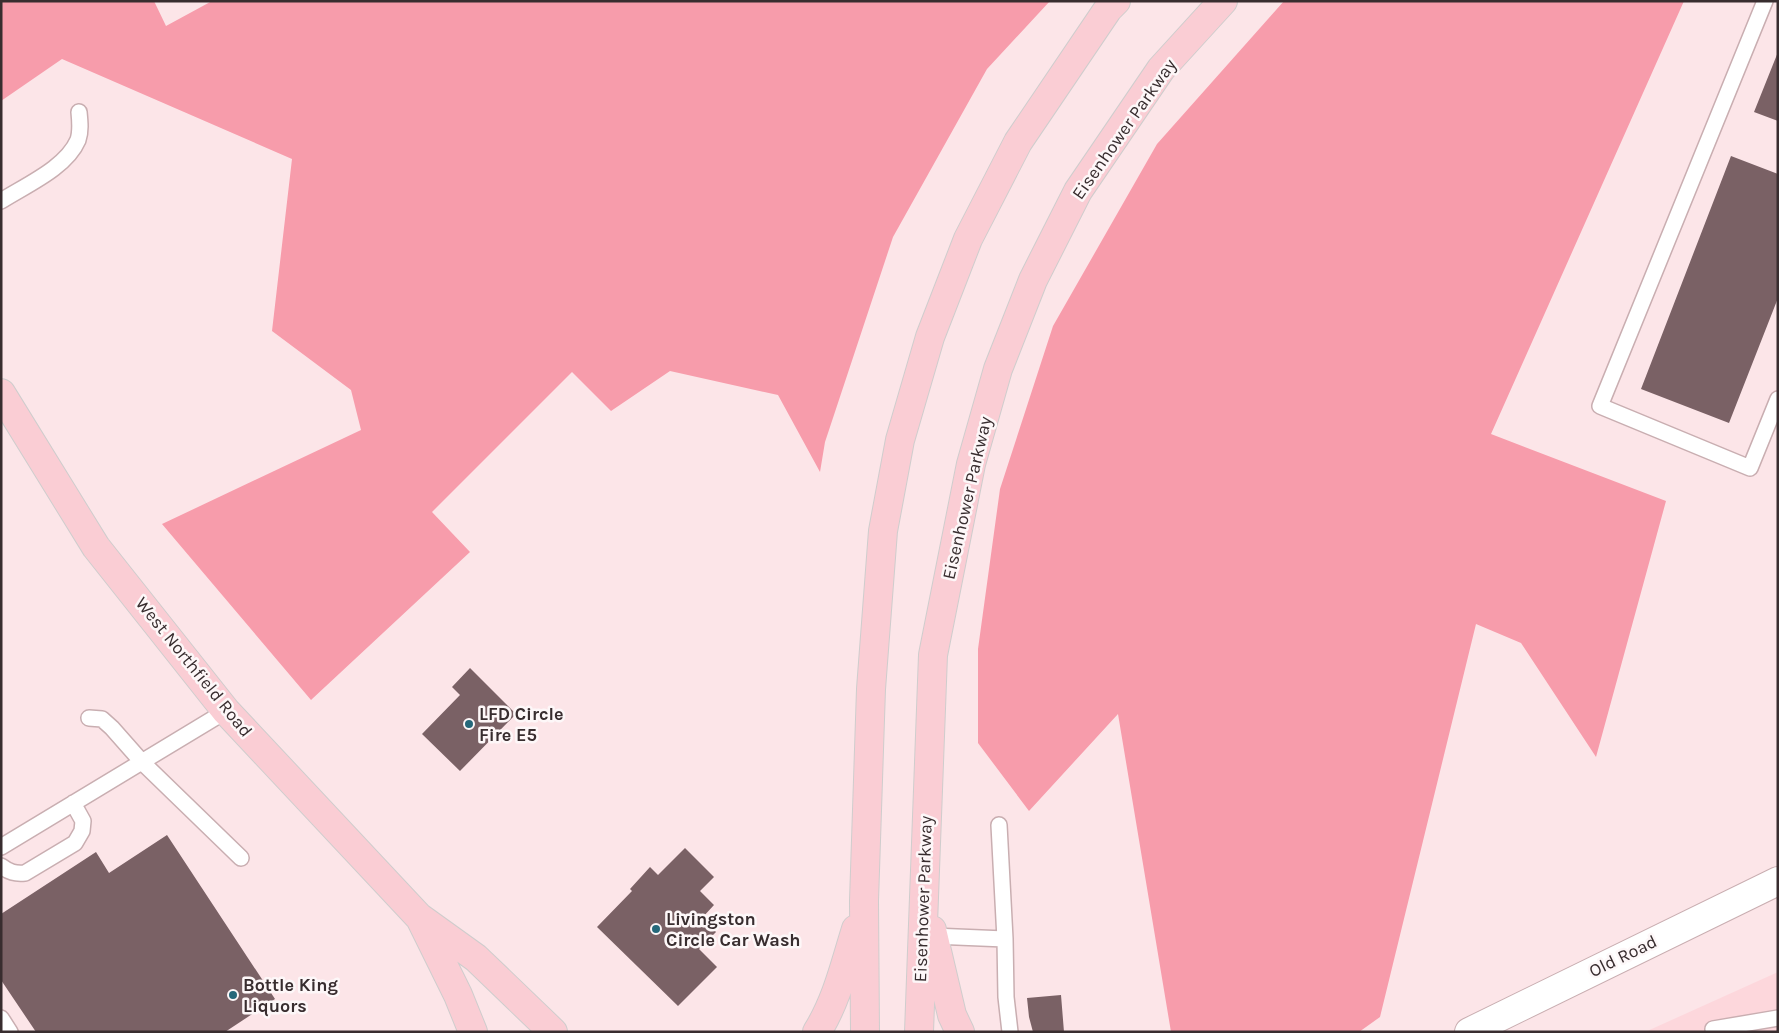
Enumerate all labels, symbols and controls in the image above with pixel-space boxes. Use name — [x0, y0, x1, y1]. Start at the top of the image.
street label: Eisenhower Parkway — [1067, 54, 1181, 204]
street label: Eisenhower Parkway — [938, 414, 997, 582]
street label: West Northfield Road — [131, 593, 257, 741]
place label: LFD Circle Fire E5 — [479, 703, 564, 746]
marker: LFD Circle Fire E5 — [463, 718, 475, 730]
street label: Eisenhower Parkway — [909, 815, 937, 983]
place label: Livingston Circle Car Wash — [666, 908, 801, 951]
marker: Livingston Circle Car Wash — [650, 923, 662, 935]
street label: Old Road — [1585, 930, 1661, 982]
place label: Bottle King Liquors — [243, 974, 339, 1017]
marker: Bottle King Liquors — [227, 989, 239, 1001]

